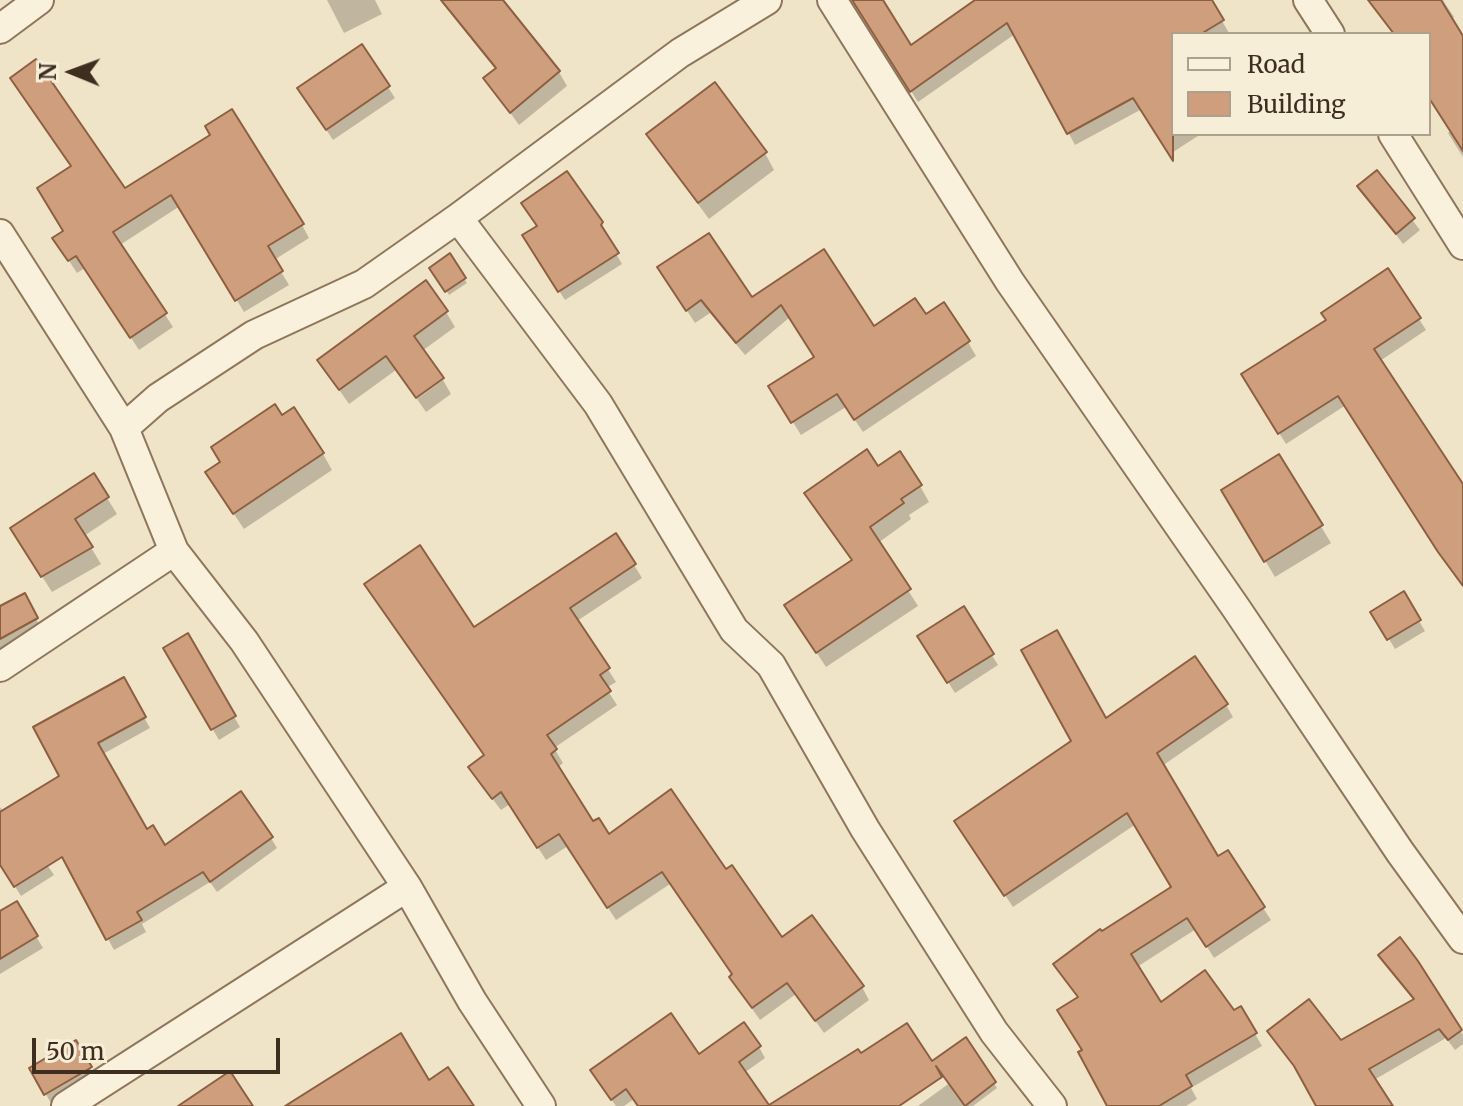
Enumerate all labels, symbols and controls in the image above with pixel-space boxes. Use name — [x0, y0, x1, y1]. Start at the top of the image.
north arrow — [32, 32, 112, 112]
legend — [1171, 32, 1431, 136]
text: Road — [1247, 49, 1305, 80]
text: N — [34, 63, 62, 81]
text: Building — [1247, 89, 1346, 120]
scale bar — [36, 1022, 284, 1072]
text: 50 m — [46, 1036, 105, 1067]

